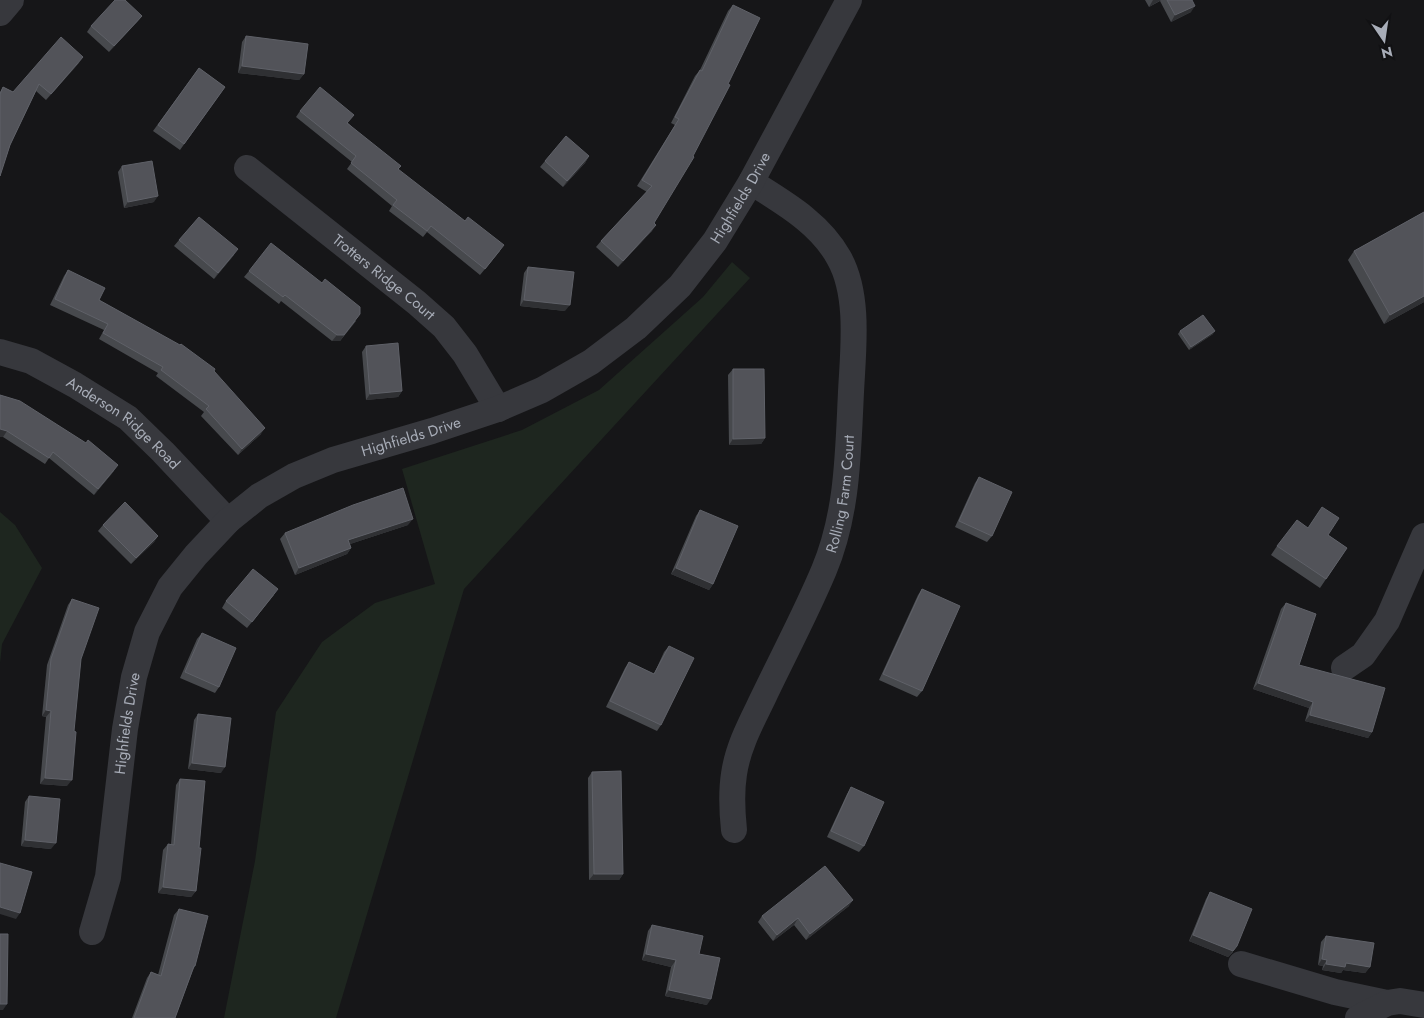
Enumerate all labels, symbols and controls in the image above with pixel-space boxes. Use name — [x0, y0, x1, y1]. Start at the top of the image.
north arrow — [1359, 15, 1409, 65]
text: N — [1379, 42, 1395, 64]
street label: Highfields Drive — [705, 148, 776, 248]
street label: Trotters Ridge Court — [328, 229, 440, 326]
street label: Anderson Ridge Road — [62, 371, 185, 474]
street label: Highfields Drive — [359, 411, 464, 462]
street label: Rolling Farm Court — [820, 434, 860, 556]
street label: Highfields Drive — [109, 669, 146, 776]

